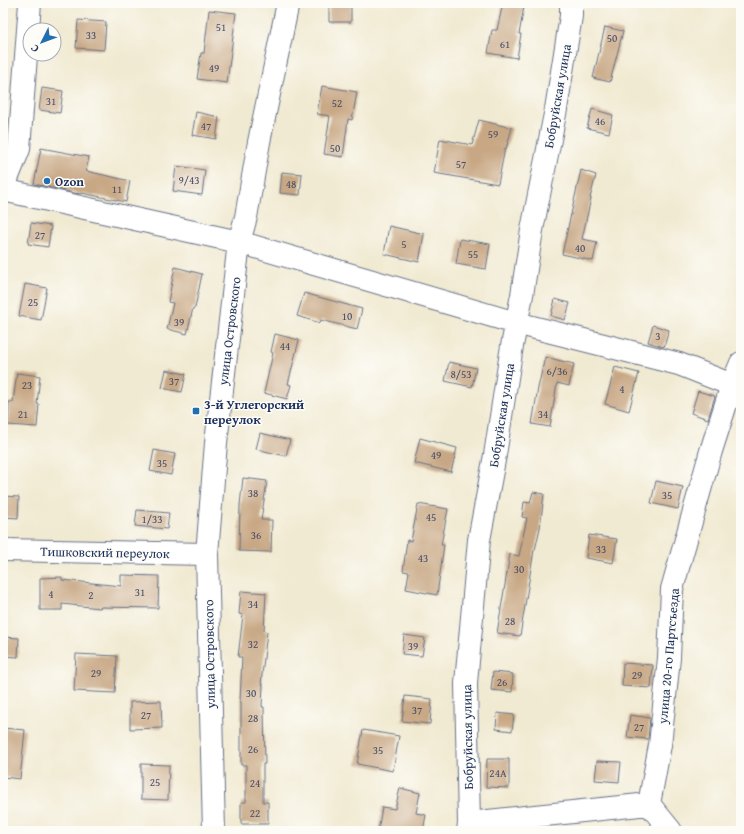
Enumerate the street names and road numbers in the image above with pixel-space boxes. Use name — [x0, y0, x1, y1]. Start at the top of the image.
street label: Бобруйская улица — [539, 42, 576, 150]
street label: улица Островского — [213, 275, 246, 387]
street label: Бобруйская улица — [484, 361, 519, 469]
street label: Тишковский переулок — [40, 542, 170, 563]
street label: улица 20-го Партсъезда — [653, 587, 684, 726]
street label: улица Островского — [199, 599, 220, 710]
street label: Бобруйская улица — [457, 683, 478, 790]

